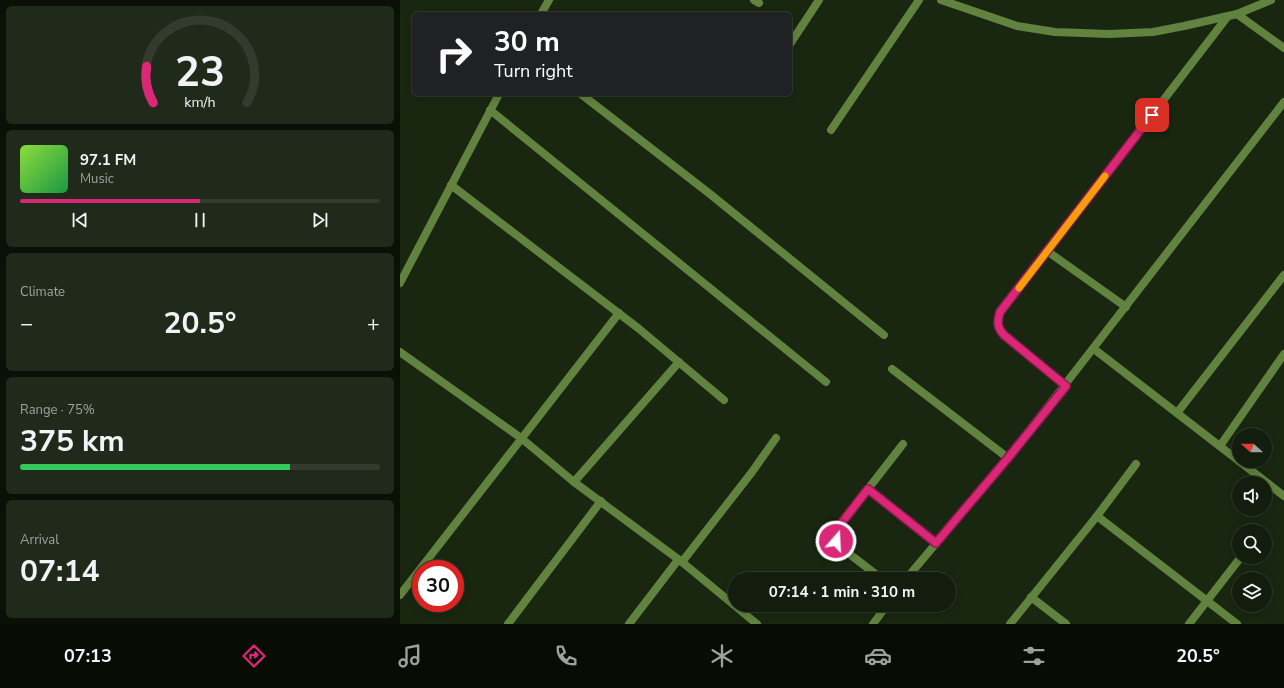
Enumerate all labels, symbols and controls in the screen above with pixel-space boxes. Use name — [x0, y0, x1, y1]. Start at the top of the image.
text: 30 m — [494, 23, 560, 61]
icon: right — [428, 28, 480, 80]
text: 23 — [175, 44, 225, 101]
text: Turn right — [494, 59, 573, 83]
text: km/h — [184, 92, 216, 111]
pin — [1135, 98, 1169, 132]
icon: arrive — [1141, 104, 1163, 126]
text: 97.1 FM — [80, 150, 136, 170]
text: Music — [80, 170, 114, 188]
icon: previous — [69, 209, 91, 231]
icon: pause — [189, 209, 211, 231]
icon: next — [309, 209, 331, 231]
text: Climate — [20, 283, 65, 301]
text: 20.5° — [164, 303, 236, 344]
text: − — [20, 309, 33, 339]
text: + — [367, 309, 380, 339]
text: Range · 75% — [20, 401, 95, 419]
text: 375 km — [20, 421, 125, 462]
north arrow — [1232, 428, 1272, 468]
map controls — [1232, 428, 1272, 612]
button: sound — [1232, 476, 1272, 516]
position arrow — [815, 520, 857, 562]
button: search — [1232, 524, 1272, 564]
text: Arrival — [20, 531, 59, 549]
text: 07:14 — [20, 551, 99, 592]
speed limit sign: 30 — [412, 560, 464, 612]
button: layers — [1232, 572, 1272, 612]
text: 07:14 · 1 min · 310 m — [769, 582, 915, 602]
icon: directions — [240, 642, 268, 670]
icon: music — [396, 642, 424, 670]
icon: phone — [552, 642, 580, 670]
icon: climate — [708, 642, 736, 670]
icon: car — [864, 642, 892, 670]
icon: filters — [1020, 642, 1048, 670]
text: 07:13 — [64, 644, 112, 668]
text: 20.5° — [1176, 644, 1220, 668]

